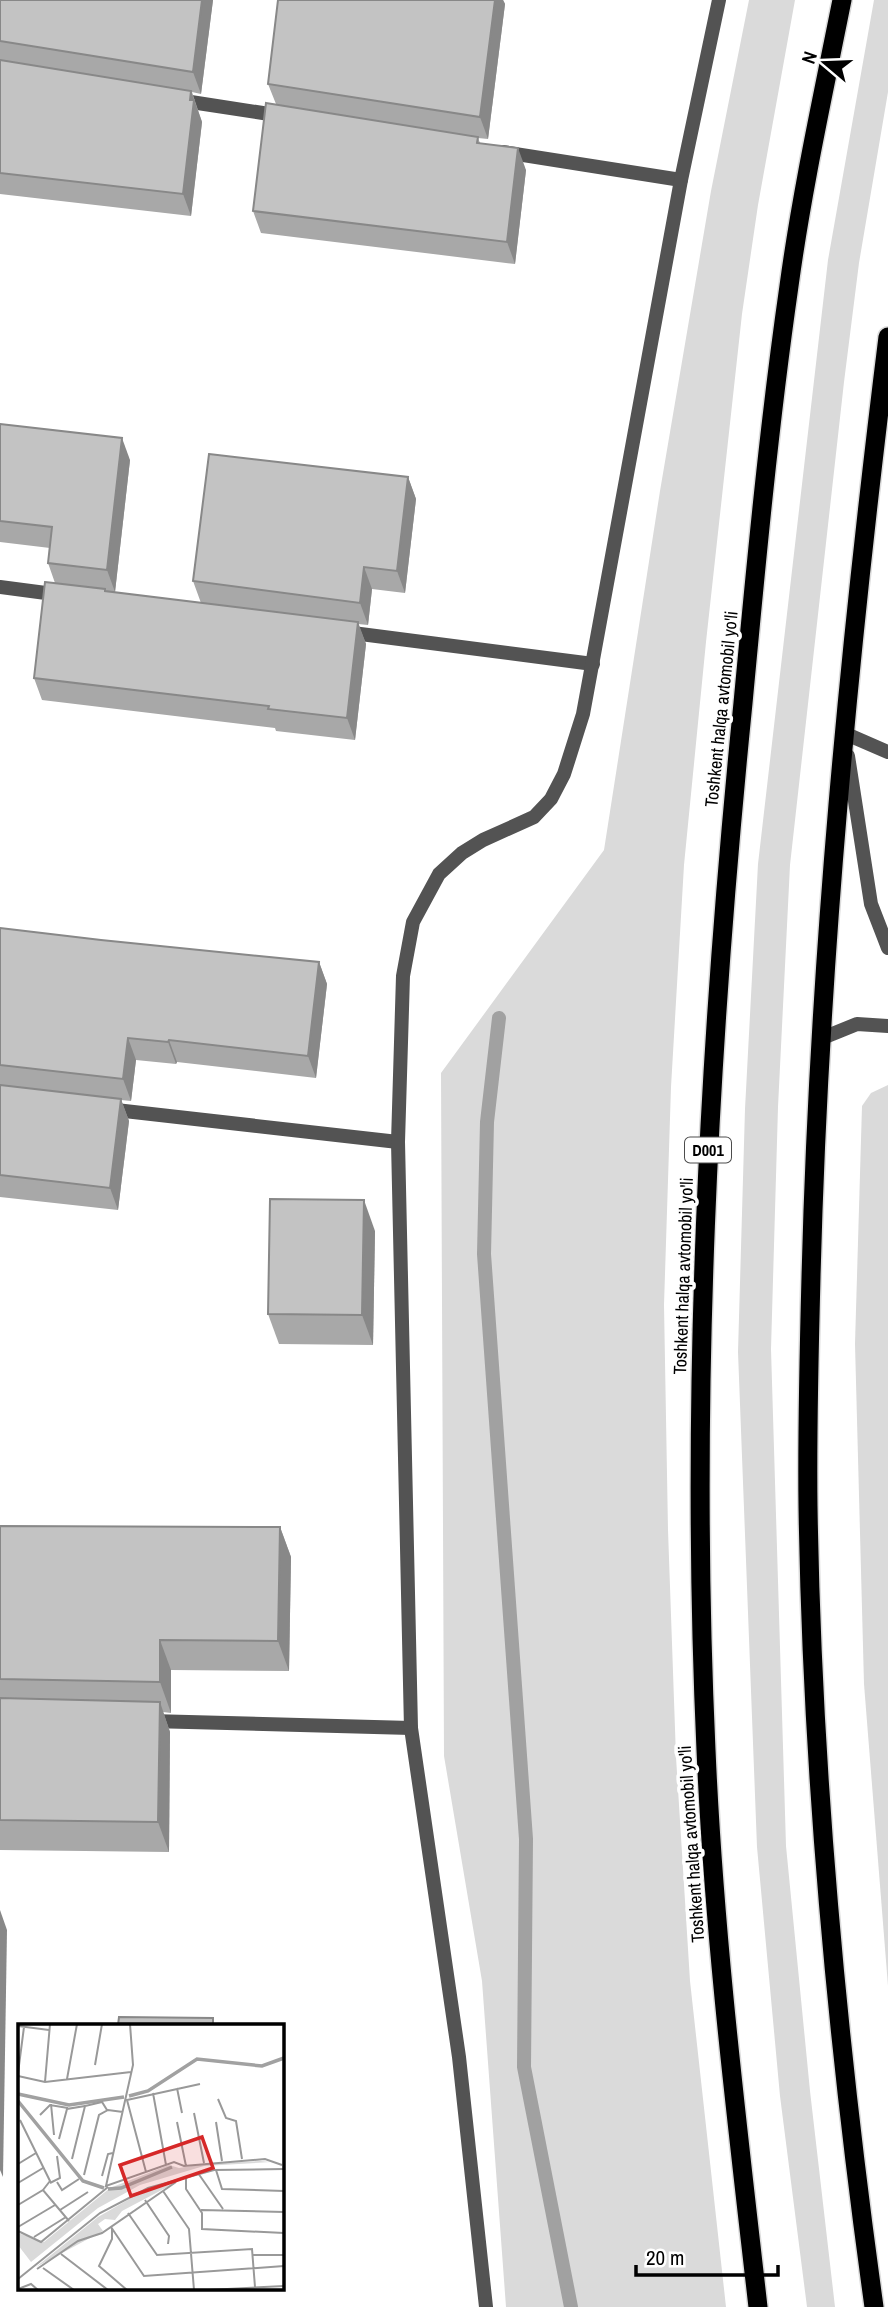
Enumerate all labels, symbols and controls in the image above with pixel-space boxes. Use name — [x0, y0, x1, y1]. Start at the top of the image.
north arrow — [790, 28, 860, 98]
text: N — [795, 48, 823, 67]
street label: Toshkent halqa avtomobil yo'li — [698, 610, 744, 808]
road number: D001 — [685, 1138, 731, 1162]
street label: Toshkent halqa avtomobil yo'li — [667, 1177, 699, 1375]
street label: Toshkent halqa avtomobil yo'li — [672, 1745, 710, 1943]
inset map — [18, 2024, 284, 2290]
scale bar — [636, 2234, 778, 2278]
text: 20 m — [646, 2243, 684, 2272]

